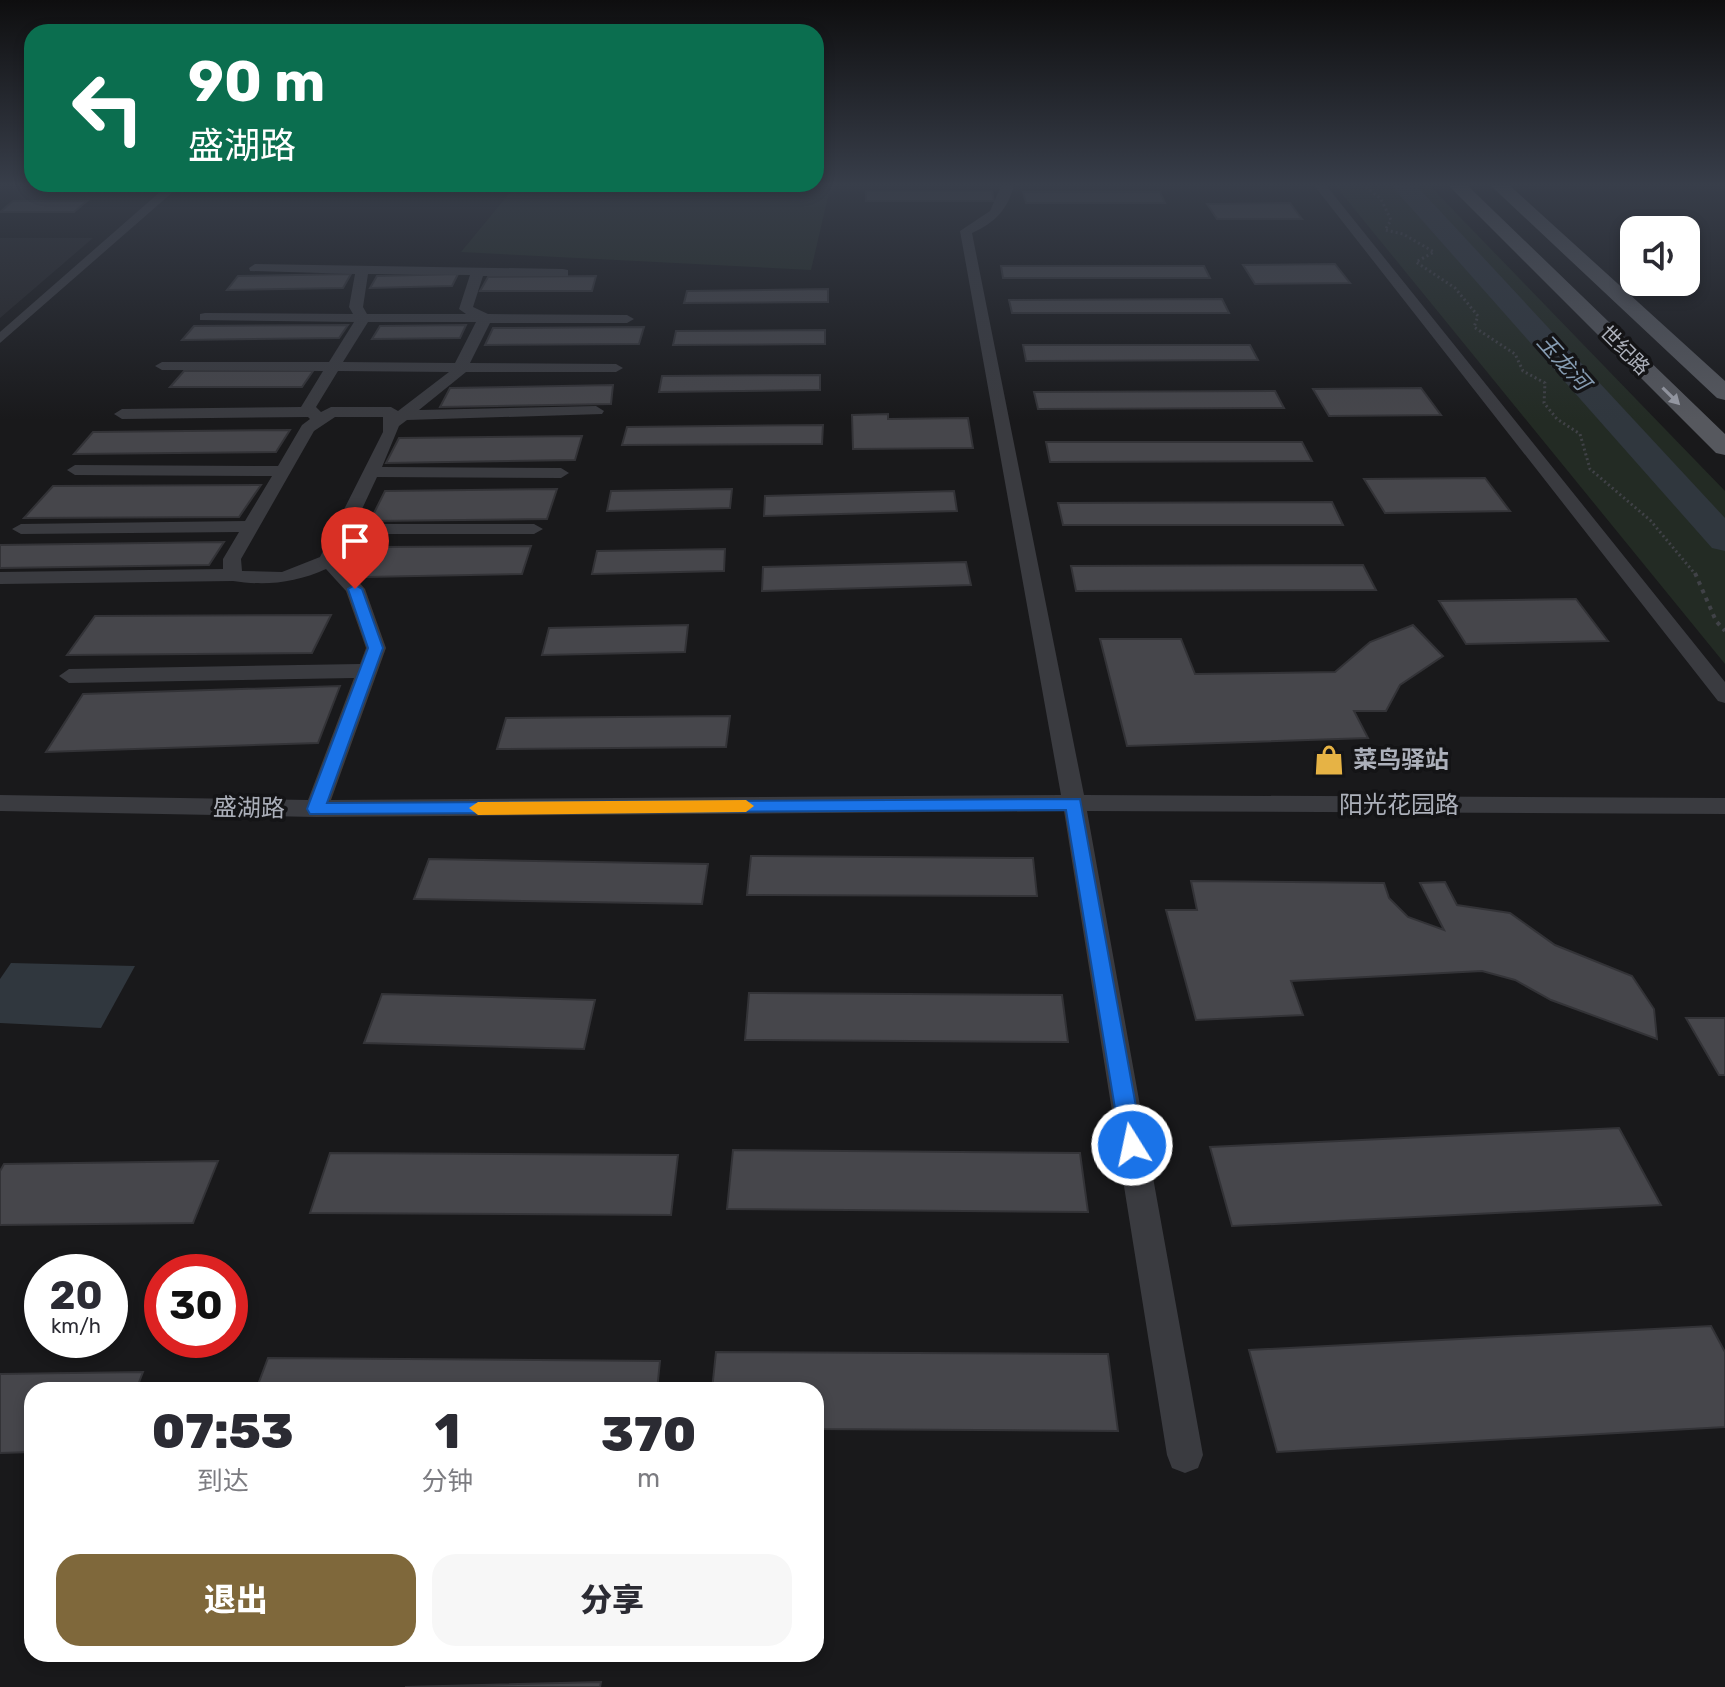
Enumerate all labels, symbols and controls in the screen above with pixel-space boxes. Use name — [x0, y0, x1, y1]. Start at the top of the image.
text: 90 m — [188, 49, 325, 115]
icon: left — [56, 56, 160, 160]
text: 盛湖路 — [188, 124, 296, 167]
map controls — [1620, 216, 1700, 296]
button: sound — [1620, 216, 1700, 296]
street label: 世纪路 — [1595, 320, 1655, 380]
water label: 玉龙河 — [1532, 329, 1598, 399]
one-way arrow — [1661, 386, 1680, 405]
pin — [321, 507, 389, 589]
icon: arrive — [333, 519, 377, 563]
shop icon: 菜鸟驿站 — [1312, 743, 1346, 777]
place label: 菜鸟驿站 — [1353, 746, 1449, 774]
street label: 阳光花园路 — [1339, 791, 1459, 819]
street label: 盛湖路 — [213, 793, 285, 823]
position arrow — [1090, 1103, 1174, 1187]
speed limit sign: 30 — [144, 1254, 248, 1358]
text: 20 — [49, 1272, 103, 1319]
text: km/h — [51, 1314, 101, 1338]
text: 07:53 — [152, 1403, 294, 1460]
text: 1 — [435, 1403, 460, 1460]
text: 370 — [601, 1406, 696, 1463]
text: m — [637, 1463, 660, 1494]
text: 到达 — [197, 1466, 249, 1497]
text: 分钟 — [421, 1466, 473, 1497]
button: 退出 — [56, 1554, 416, 1646]
button: 分享 — [432, 1554, 792, 1646]

